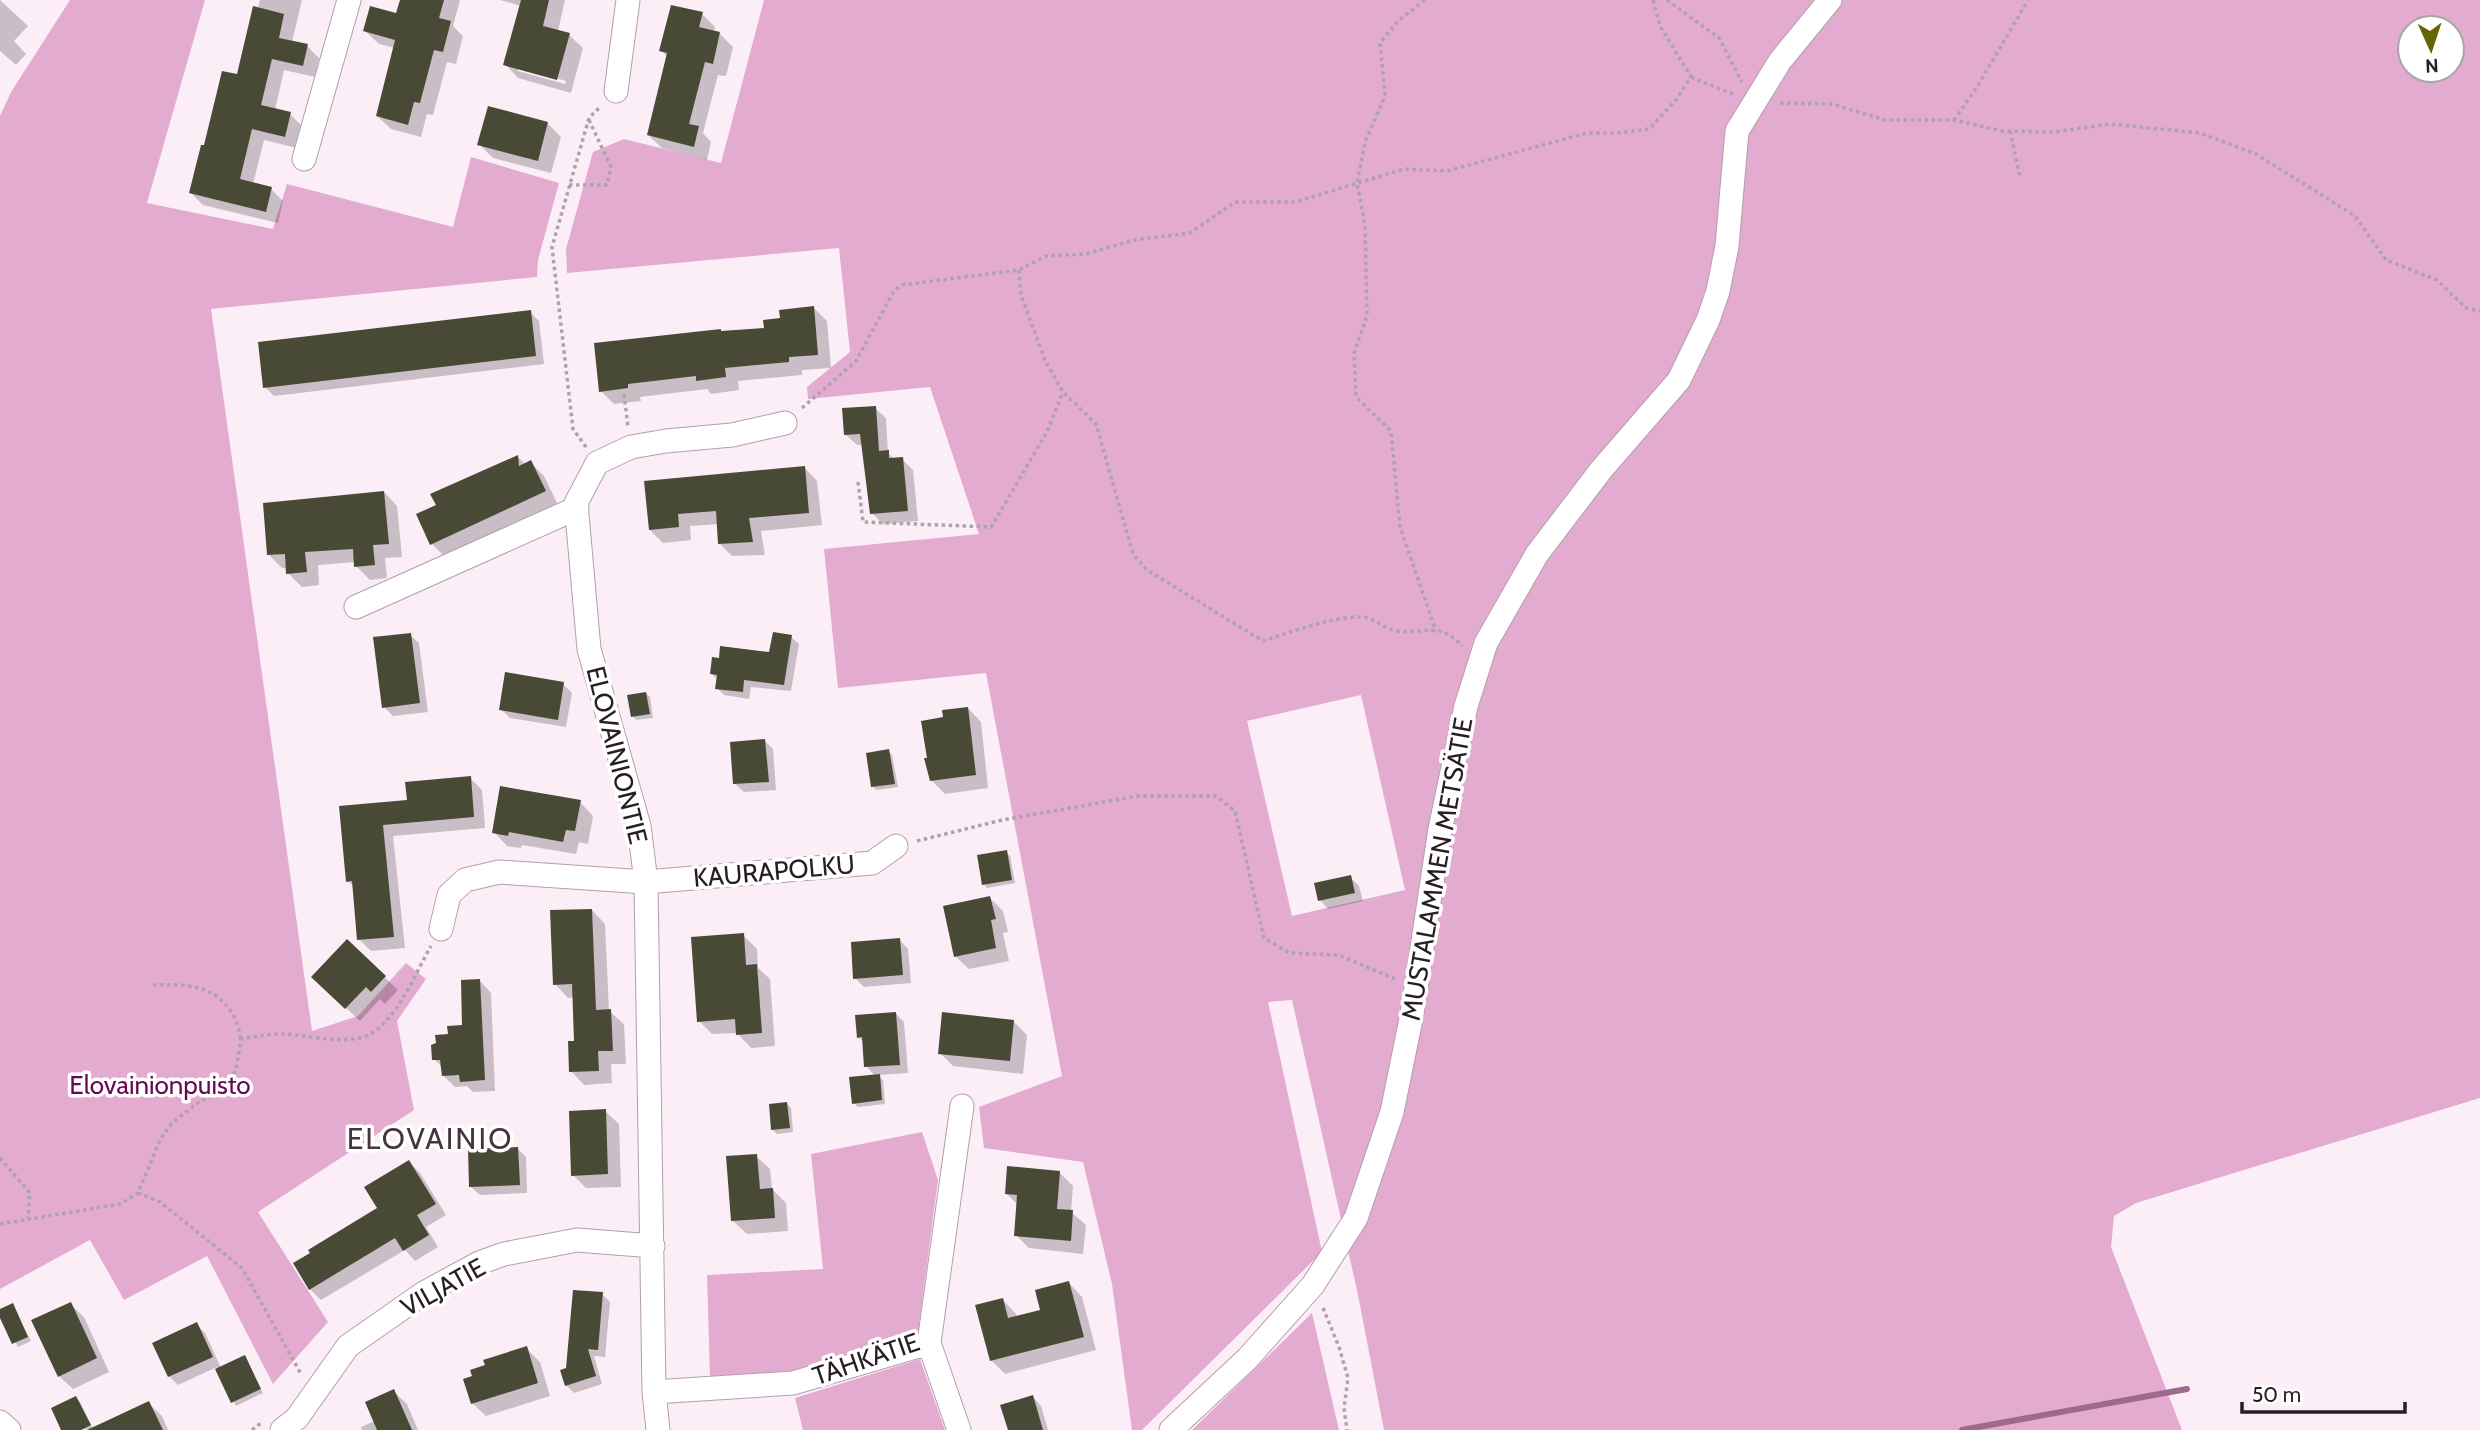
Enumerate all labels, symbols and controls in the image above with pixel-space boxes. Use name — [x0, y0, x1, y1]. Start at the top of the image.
north arrow — [2396, 14, 2466, 84]
text: N — [2425, 54, 2439, 77]
street label: ELOVAINIONTIE — [579, 663, 655, 847]
street label: MUSTALAMMEN METSÄTIE — [1395, 715, 1479, 1023]
street label: KAURAPOLKU — [692, 848, 856, 894]
park label: Elovainionpuisto — [69, 1069, 251, 1101]
district label: ELOVAINIO — [347, 1120, 513, 1157]
street label: VILJATIE — [395, 1251, 491, 1323]
street label: TÄHKÄTIE — [808, 1326, 924, 1392]
scale bar — [2242, 1370, 2405, 1414]
text: 50 m — [2252, 1382, 2301, 1407]

